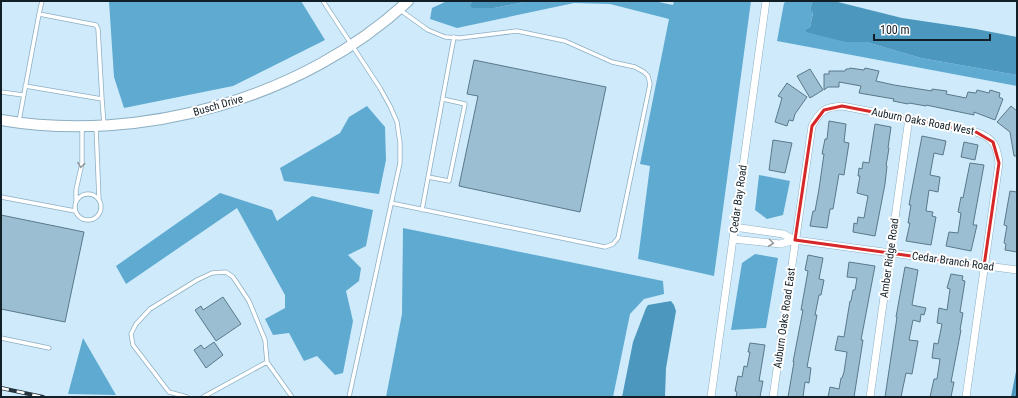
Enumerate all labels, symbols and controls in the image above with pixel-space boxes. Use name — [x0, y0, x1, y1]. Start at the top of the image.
scale bar — [874, 16, 990, 42]
text: 100 m — [880, 23, 910, 37]
street label: Busch Drive — [192, 92, 245, 119]
street label: Auburn Oaks Road West — [871, 105, 975, 138]
one-way arrow — [77, 161, 86, 168]
street label: Cedar Bay Road — [727, 164, 750, 234]
street label: Amber Ridge Road — [877, 218, 902, 299]
one-way arrow — [768, 238, 775, 247]
street label: Cedar Branch Road — [911, 249, 995, 274]
street label: Auburn Oaks Road East — [771, 267, 798, 369]

